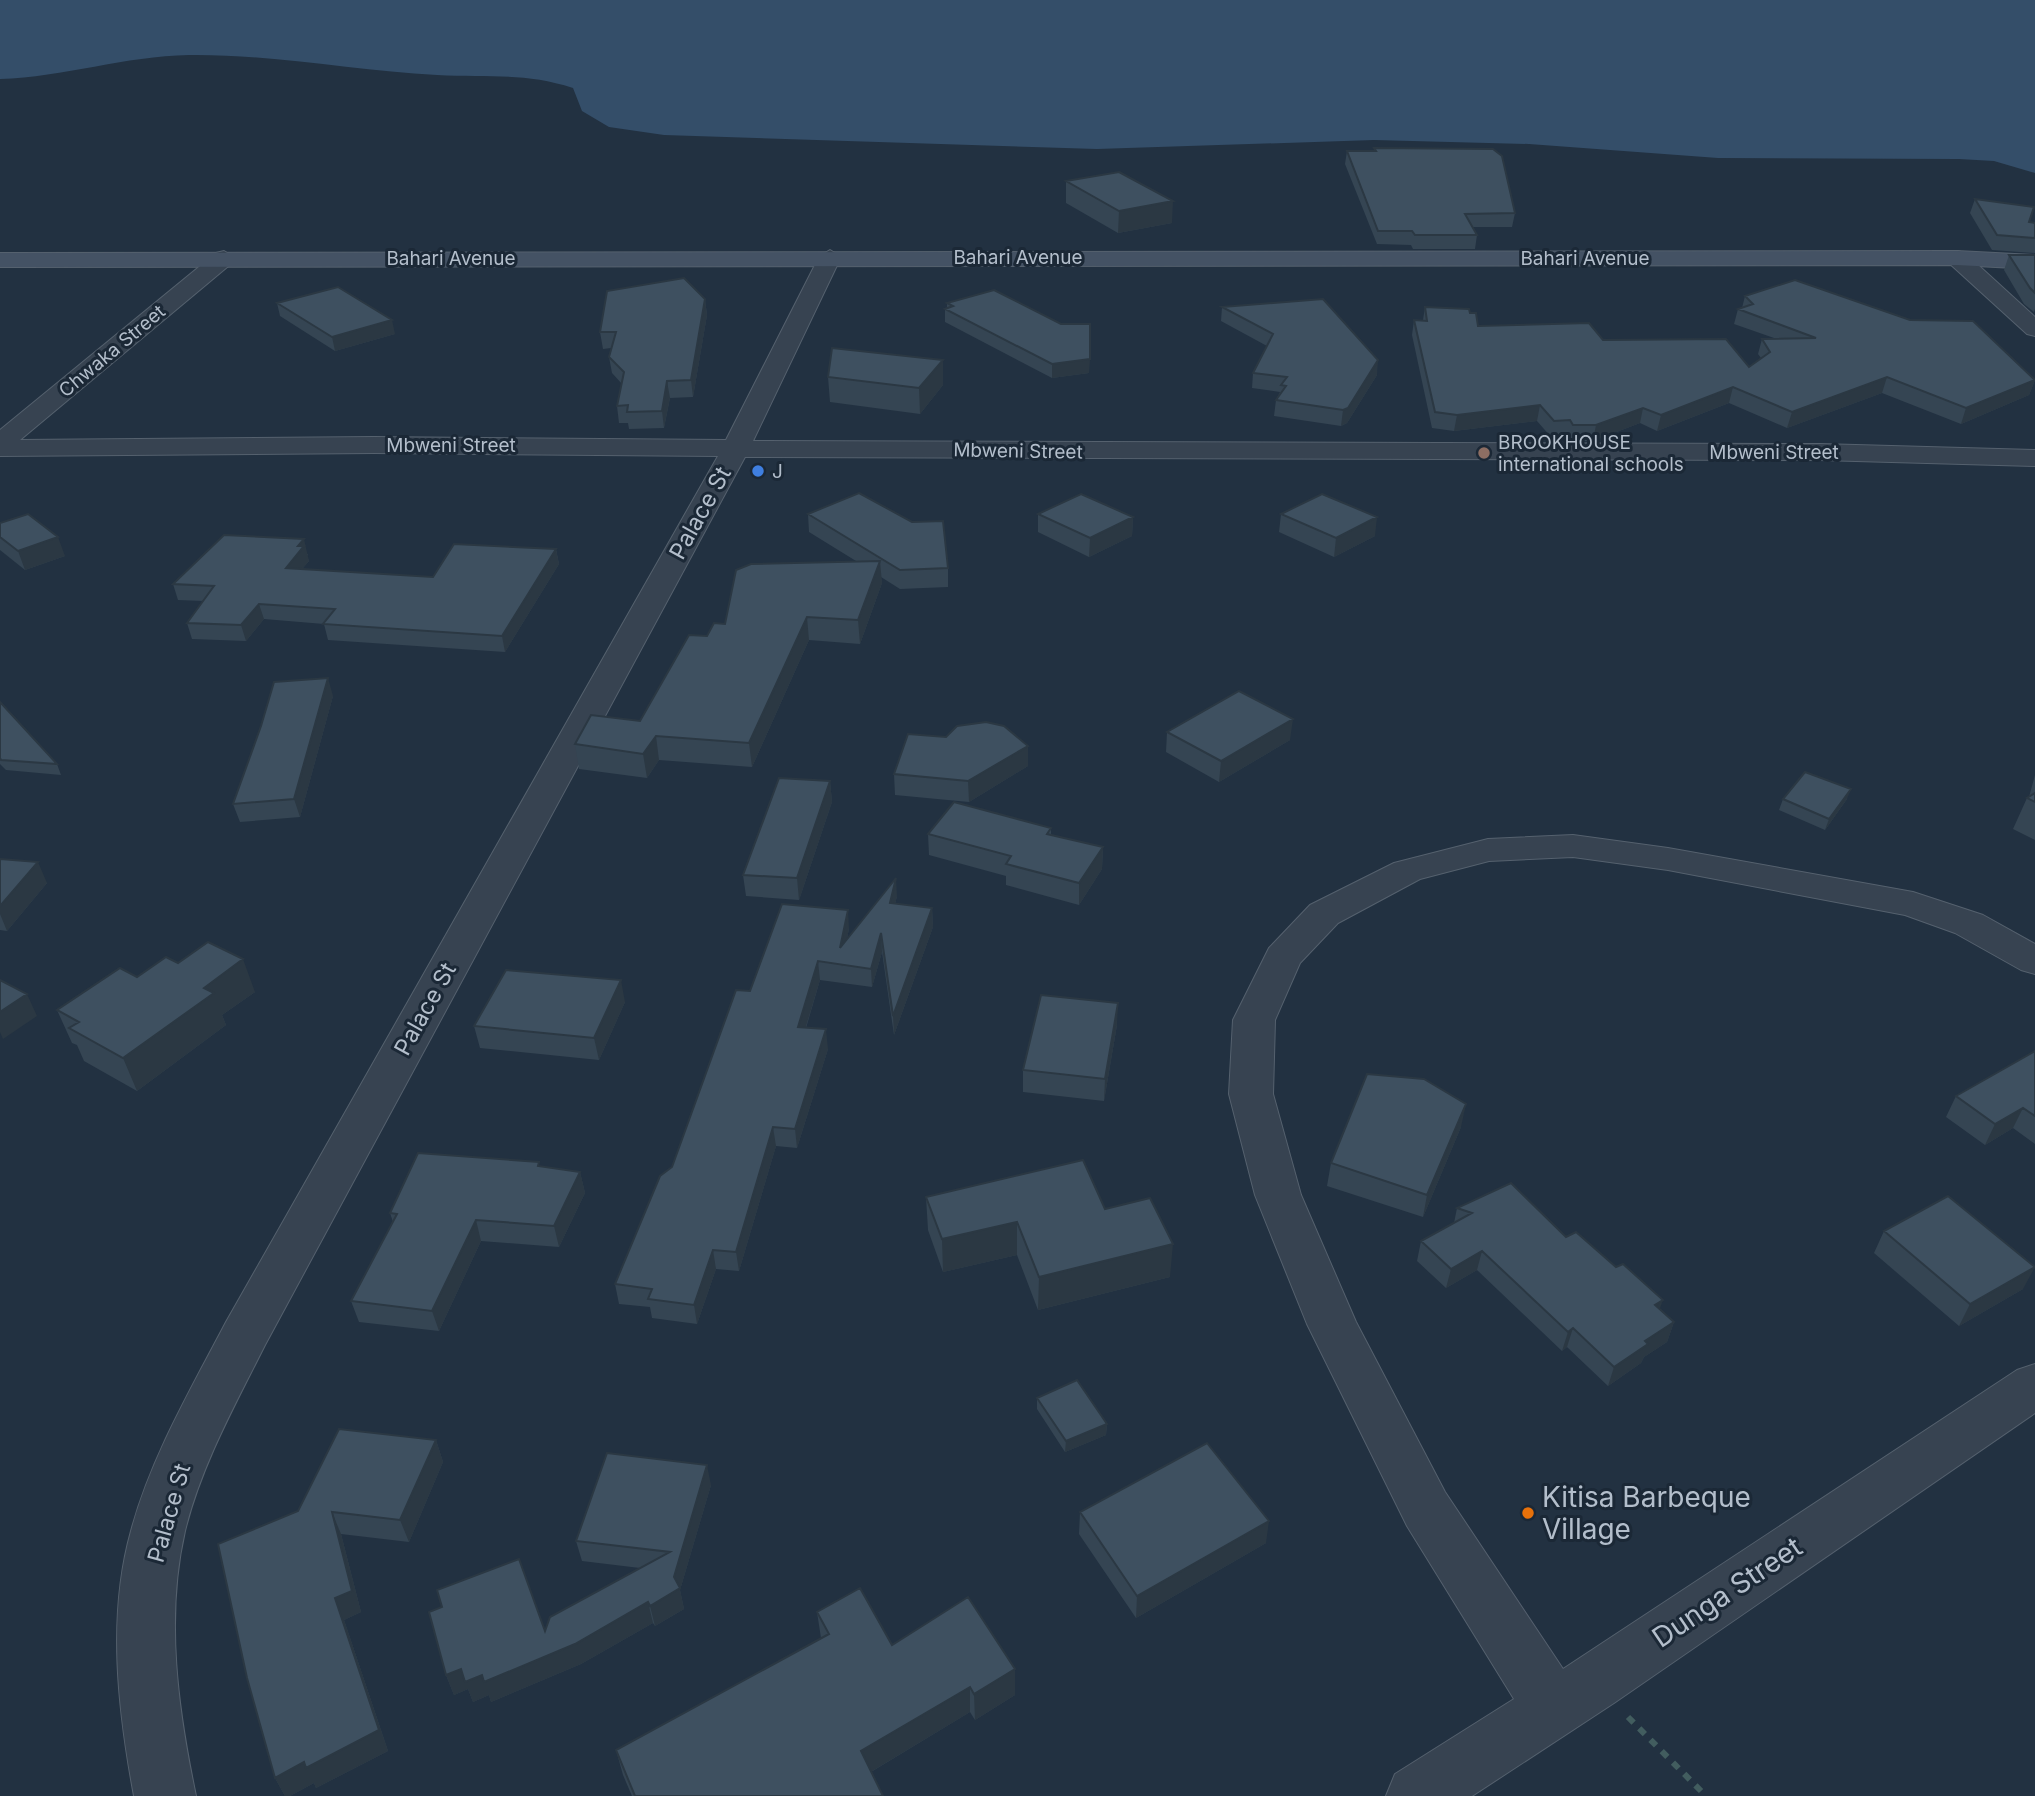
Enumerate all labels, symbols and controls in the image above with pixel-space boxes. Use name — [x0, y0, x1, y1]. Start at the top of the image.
street label: Bahari Avenue — [953, 246, 1083, 269]
street label: Bahari Avenue — [386, 247, 516, 270]
street label: Bahari Avenue — [1520, 247, 1650, 270]
street label: Chwaka Street — [54, 300, 170, 402]
place label: BROOKHOUSE international schools — [1498, 431, 1684, 476]
street label: Mbweni Street — [386, 434, 516, 457]
street label: Mbweni Street — [953, 438, 1083, 464]
street label: Mbweni Street — [1709, 441, 1839, 464]
marker: BROOKHOUSE international schools — [1476, 445, 1492, 461]
place label: J — [772, 460, 783, 483]
street label: Palace St — [663, 461, 737, 564]
marker: J — [750, 463, 766, 479]
street label: Palace St — [388, 957, 462, 1060]
street label: Palace St — [142, 1460, 197, 1566]
place label: Kitisa Barbeque Village — [1542, 1480, 1751, 1546]
marker: Kitisa Barbeque Village — [1520, 1505, 1536, 1521]
street label: Dunga Street — [1646, 1530, 1808, 1654]

